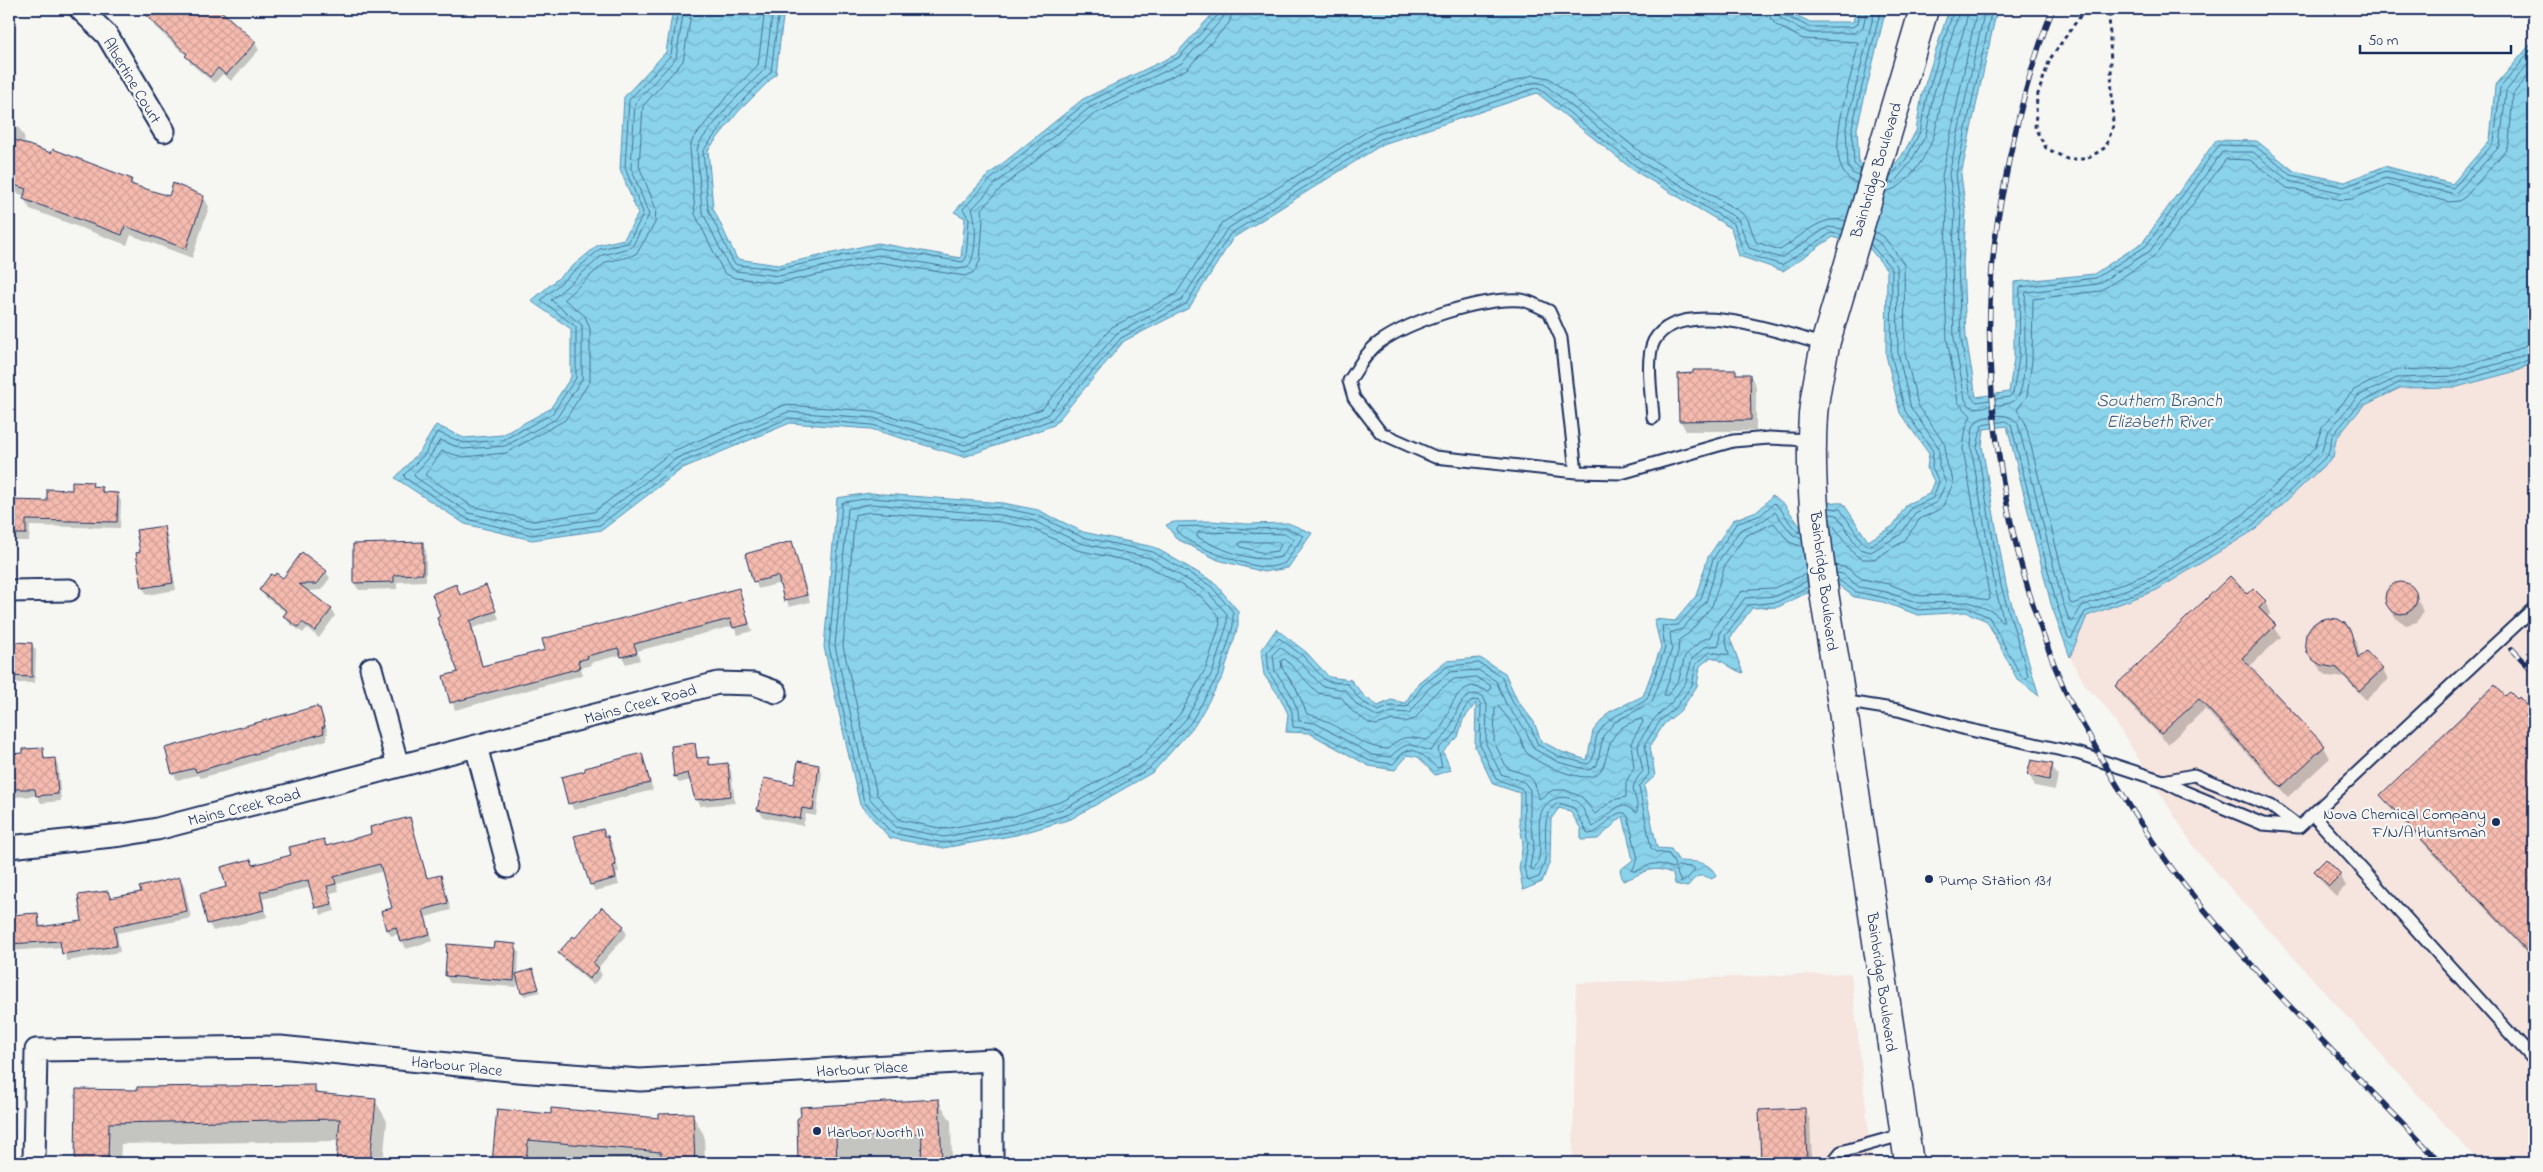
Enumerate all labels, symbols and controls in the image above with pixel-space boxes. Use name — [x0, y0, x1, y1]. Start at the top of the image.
scale bar — [2360, 22, 2512, 54]
text: 50 m — [2368, 30, 2399, 52]
street label: Albertine Court — [96, 33, 167, 129]
street label: Bainbridge Boulevard — [1845, 100, 1909, 242]
water label: Southern Branch Elizabeth River — [2096, 389, 2222, 436]
street label: Bainbridge Boulevard — [1802, 509, 1843, 653]
street label: Mains Creek Road — [582, 678, 699, 731]
street label: Mains Creek Road — [186, 782, 303, 834]
place label: Nova Chemical Company F/N/A Huntsman — [2323, 803, 2486, 845]
marker: Nova Chemical Company F/N/A Huntsman — [2490, 816, 2502, 828]
place label: Pump Station 131 — [1939, 869, 2051, 893]
marker: Pump Station 131 — [1923, 873, 1935, 885]
street label: Bainbridge Boulevard — [1859, 910, 1903, 1054]
street label: Harbour Place — [410, 1050, 504, 1084]
street label: Harbour Place — [816, 1056, 909, 1084]
place label: Harbor North II — [827, 1121, 924, 1145]
marker: Harbor North II — [811, 1125, 823, 1137]

